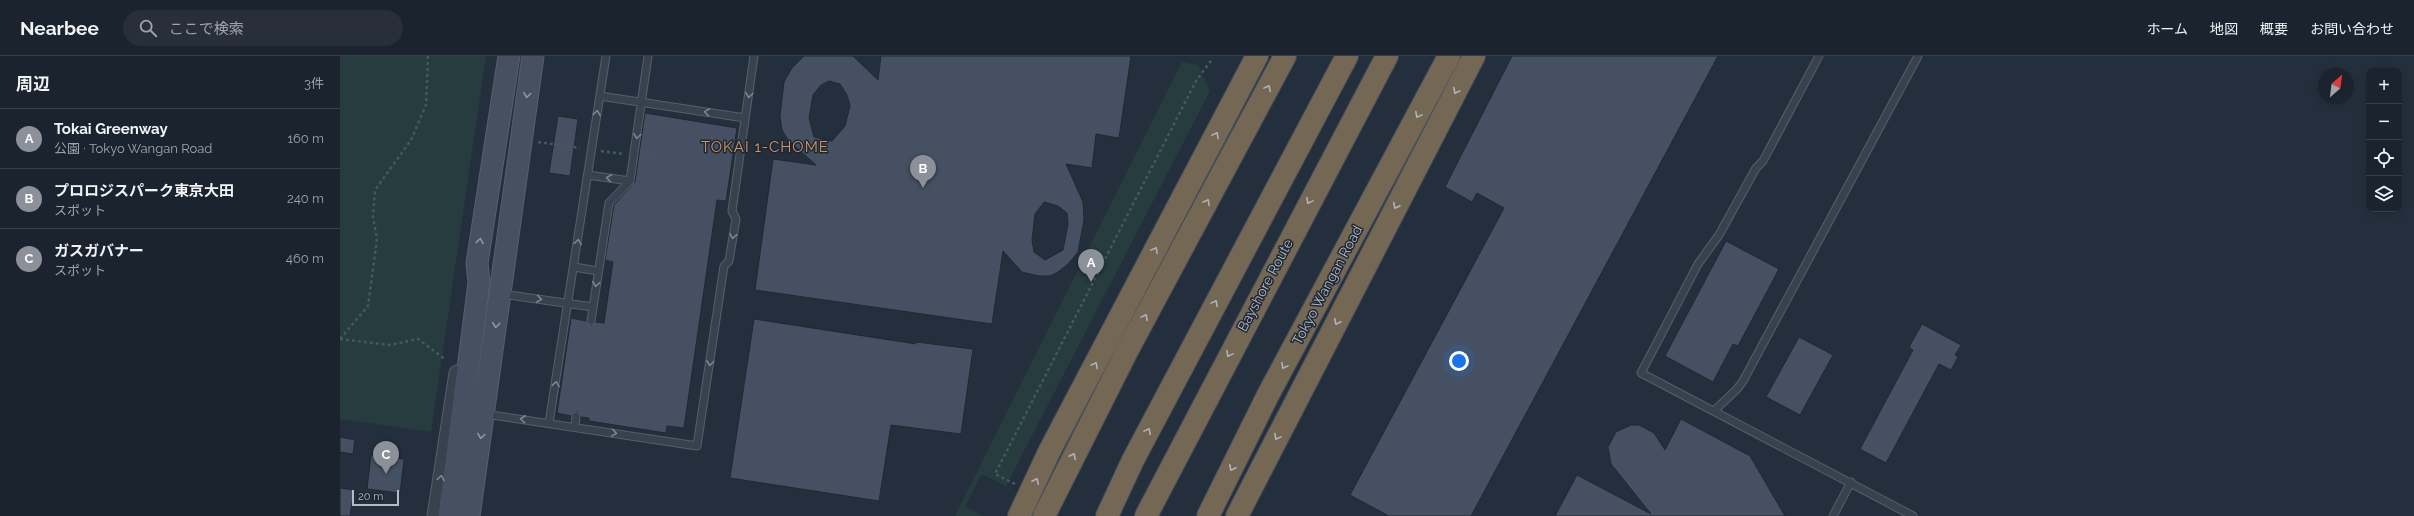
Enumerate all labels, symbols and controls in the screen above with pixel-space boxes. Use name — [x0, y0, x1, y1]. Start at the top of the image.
search box — [123, 10, 403, 46]
text: Nearbee — [20, 17, 99, 39]
icon: search — [137, 17, 159, 39]
text: ここで検索 — [169, 20, 244, 38]
text: ホーム — [2146, 21, 2188, 37]
text: 地図 — [2210, 21, 2238, 37]
text: 概要 — [2260, 21, 2288, 37]
text: お問い合わせ — [2310, 21, 2394, 37]
north arrow — [2318, 68, 2354, 104]
map controls — [2366, 68, 2402, 212]
button: + — [2366, 68, 2402, 104]
text: 周辺 — [16, 74, 50, 94]
text: 3件 — [304, 76, 324, 91]
one-way arrow — [1263, 84, 1271, 92]
one-way arrow — [1453, 86, 1460, 94]
one-way arrow — [523, 92, 532, 98]
one-way arrow — [745, 92, 754, 98]
button: − — [2366, 104, 2402, 140]
one-way arrow — [704, 108, 710, 117]
one-way arrow — [592, 110, 601, 116]
one-way arrow — [1415, 111, 1422, 118]
text: Tokai Greenway — [54, 120, 168, 138]
text: A — [25, 131, 33, 146]
text: 160 m — [287, 131, 324, 146]
one-way arrow — [1211, 131, 1218, 139]
one-way arrow — [633, 133, 642, 139]
district label: TOKAI 1-CHOME — [701, 138, 829, 156]
button: locate — [2366, 140, 2402, 176]
text: 公園 · Tokyo Wangan Road — [54, 141, 212, 156]
pin: B — [910, 155, 936, 188]
one-way arrow — [606, 174, 612, 183]
button: layers — [2366, 176, 2402, 212]
text: プロロジスパーク東京大田 — [54, 182, 234, 200]
text: B — [25, 191, 33, 206]
text: 240 m — [287, 191, 324, 206]
one-way arrow — [1306, 197, 1314, 205]
one-way arrow — [1202, 199, 1209, 206]
one-way arrow — [1393, 202, 1401, 209]
text: スポット — [54, 203, 106, 218]
street label: Tokyo Wangan Road — [1289, 223, 1365, 347]
one-way arrow — [729, 233, 738, 239]
street label: Bayshore Route — [1234, 236, 1296, 334]
one-way arrow — [475, 238, 484, 244]
one-way arrow — [573, 239, 582, 245]
text: ガスガバナー — [54, 242, 144, 260]
one-way arrow — [1150, 246, 1158, 254]
pin: A — [1078, 249, 1104, 282]
text: C — [25, 251, 33, 266]
text: 460 m — [286, 251, 324, 266]
text: スポット — [54, 263, 106, 278]
one-way arrow — [592, 281, 601, 287]
one-way arrow — [536, 294, 542, 303]
one-way arrow — [1210, 300, 1218, 307]
one-way arrow — [1141, 314, 1148, 321]
one-way arrow — [1334, 318, 1342, 325]
one-way arrow — [492, 322, 501, 328]
one-way arrow — [1227, 350, 1234, 357]
your location — [1449, 351, 1469, 371]
one-way arrow — [706, 360, 715, 366]
one-way arrow — [1281, 361, 1288, 369]
one-way arrow — [1090, 362, 1097, 369]
one-way arrow — [551, 381, 560, 387]
one-way arrow — [520, 415, 526, 424]
one-way arrow — [1143, 427, 1151, 435]
one-way arrow — [611, 428, 617, 437]
one-way arrow — [477, 433, 486, 439]
one-way arrow — [1275, 433, 1282, 441]
pin: C — [373, 441, 399, 474]
one-way arrow — [1069, 453, 1076, 460]
one-way arrow — [1229, 464, 1237, 471]
one-way arrow — [436, 474, 445, 481]
one-way arrow — [1031, 477, 1039, 485]
scale bar — [352, 488, 399, 507]
text: 20 m — [358, 490, 383, 503]

